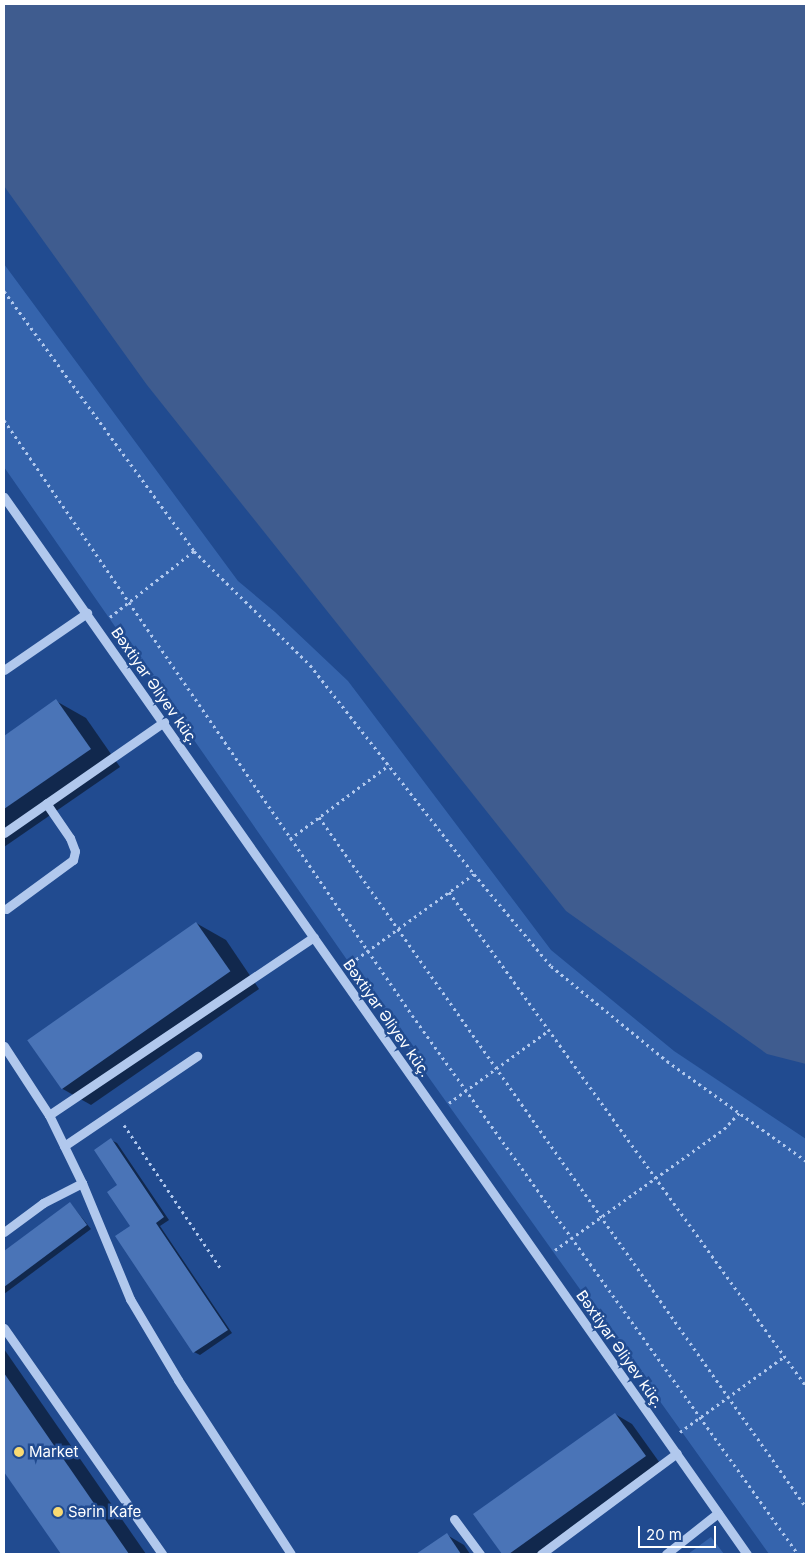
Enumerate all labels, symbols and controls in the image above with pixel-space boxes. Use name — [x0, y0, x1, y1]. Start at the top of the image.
street label: Bəxtiyar Əliyev küç. — [108, 624, 202, 748]
street label: Bəxtiyar Əliyev küç. — [340, 956, 434, 1080]
street label: Bəxtiyar Əliyev küç. — [573, 1287, 667, 1411]
place label: Market — [29, 1443, 78, 1461]
marker: Market — [13, 1446, 25, 1458]
place label: Sərin Kafe — [68, 1503, 141, 1521]
marker: Sərin Kafe — [52, 1506, 64, 1518]
scale bar — [640, 1516, 718, 1548]
text: 20 m — [646, 1525, 682, 1544]

